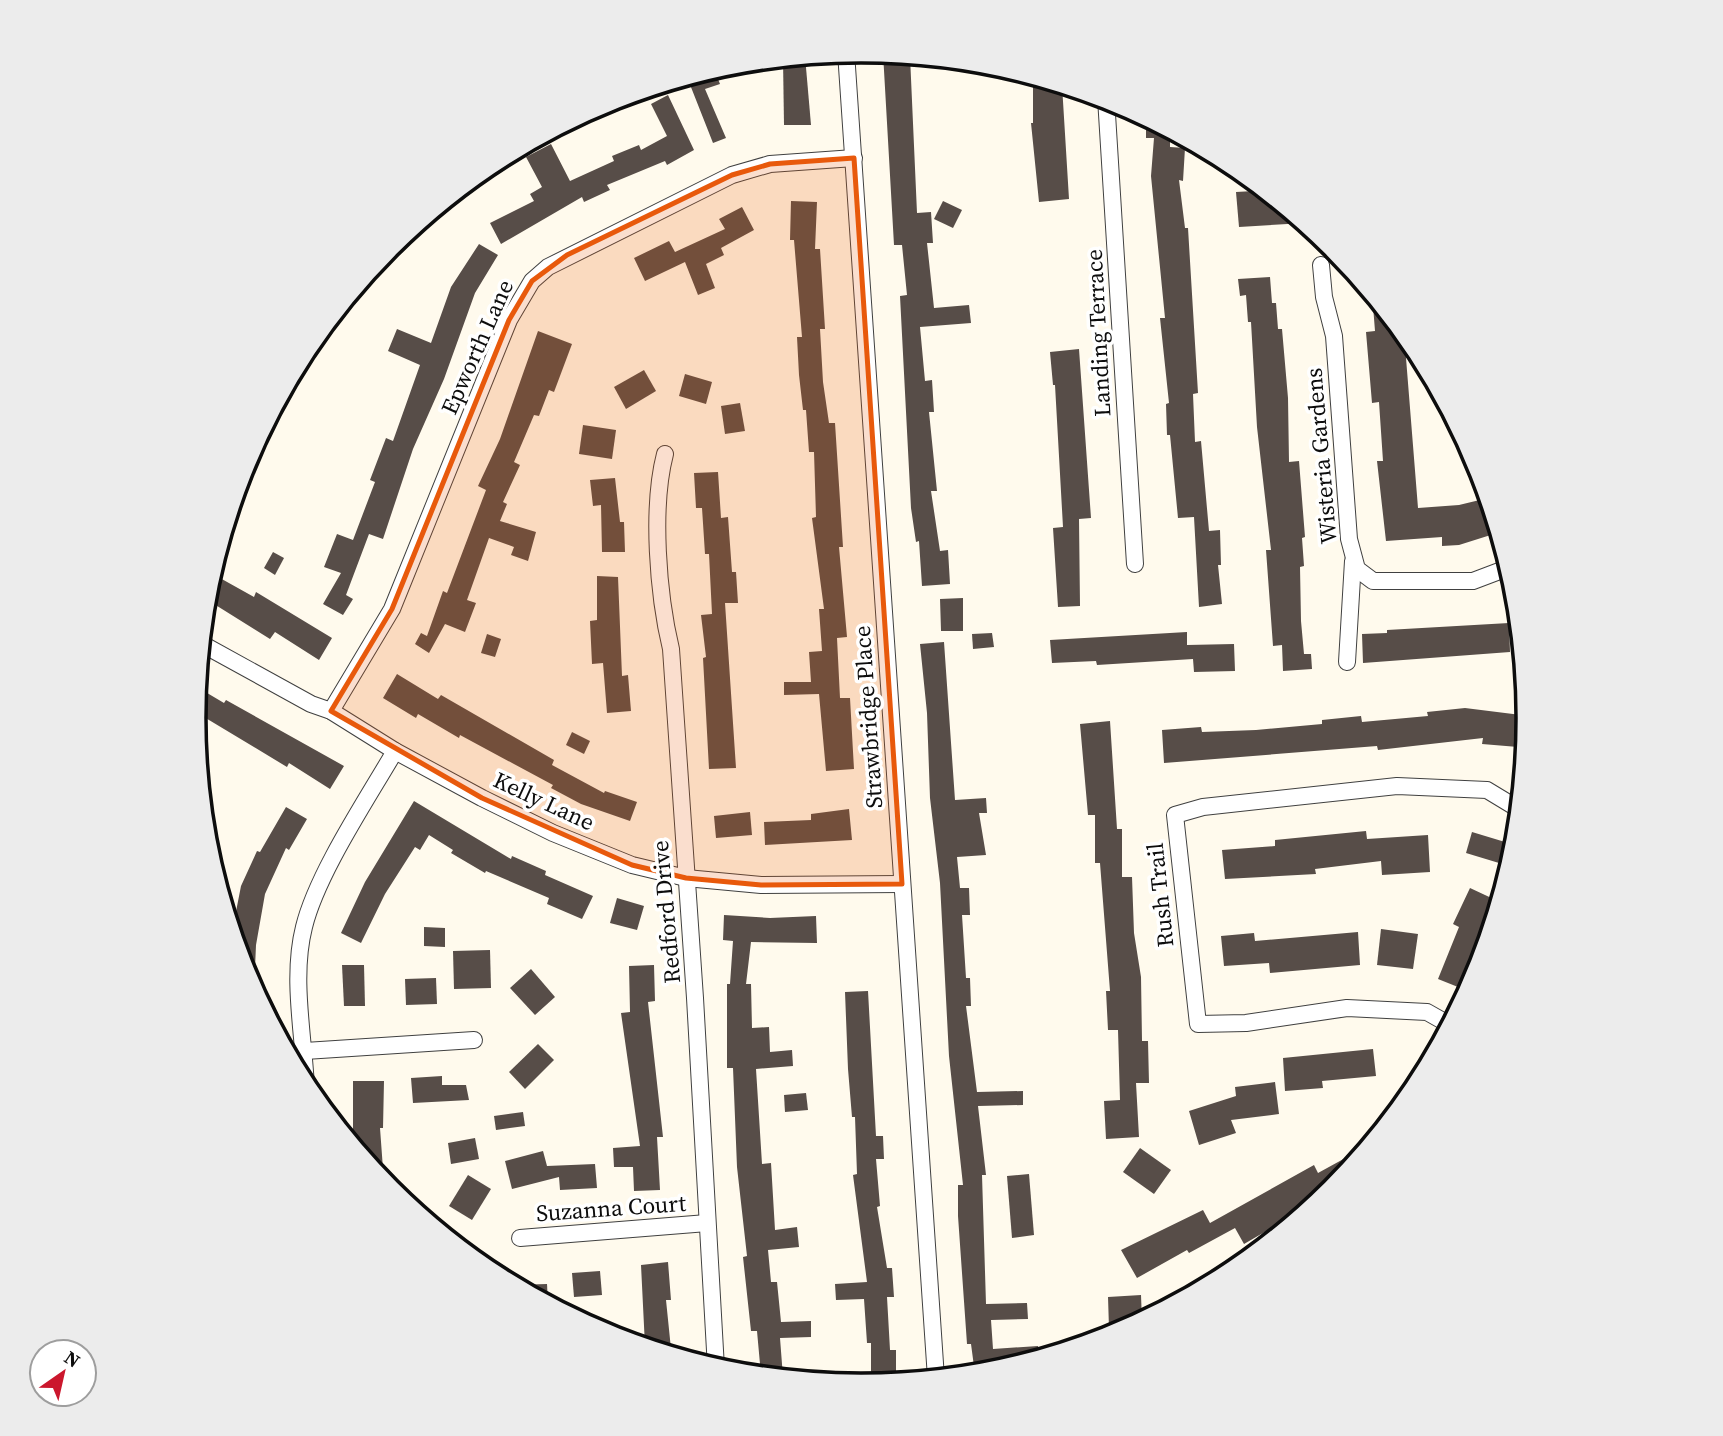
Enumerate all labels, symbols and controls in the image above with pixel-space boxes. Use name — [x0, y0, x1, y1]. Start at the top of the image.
street label: Landing Terrace — [1078, 248, 1118, 418]
street label: Epworth Lane — [433, 275, 521, 419]
street label: Wisteria Gardens — [1297, 367, 1345, 545]
street label: Strawbridge Place — [846, 625, 890, 809]
street label: Kelly Lane — [488, 764, 600, 838]
street label: Redford Drive — [644, 839, 688, 985]
street label: Rush Trail — [1139, 841, 1181, 949]
street label: Suzanna Court — [535, 1187, 687, 1229]
north arrow — [28, 1338, 98, 1408]
text: N — [59, 1344, 86, 1374]

